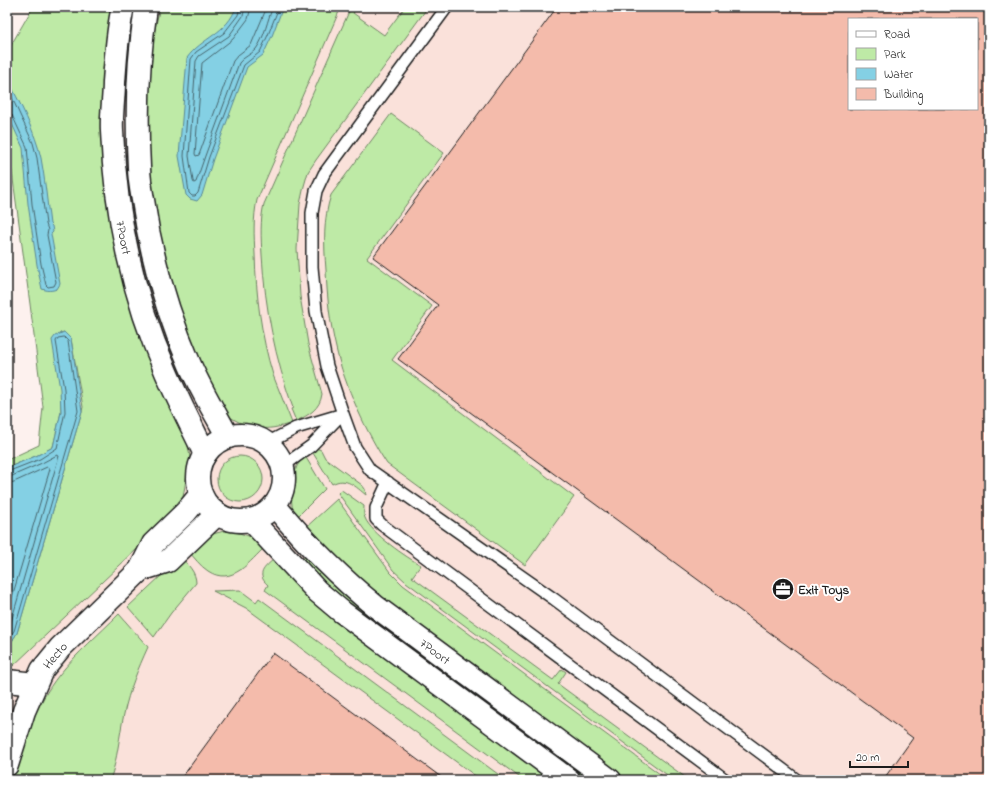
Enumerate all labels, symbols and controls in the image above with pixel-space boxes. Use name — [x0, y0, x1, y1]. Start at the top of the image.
legend — [848, 18, 978, 110]
text: Road — [884, 26, 910, 44]
text: Park — [884, 46, 906, 64]
text: Water — [884, 66, 913, 84]
text: Building — [883, 86, 923, 105]
street label: 7Poort — [110, 219, 136, 257]
office icon: Exit Toys — [770, 576, 796, 602]
place label: Exit Toys — [798, 581, 850, 602]
street label: 7Poort — [415, 634, 455, 670]
street label: Hecto — [39, 638, 72, 674]
scale bar — [850, 743, 908, 769]
text: 20 m — [856, 749, 879, 767]

